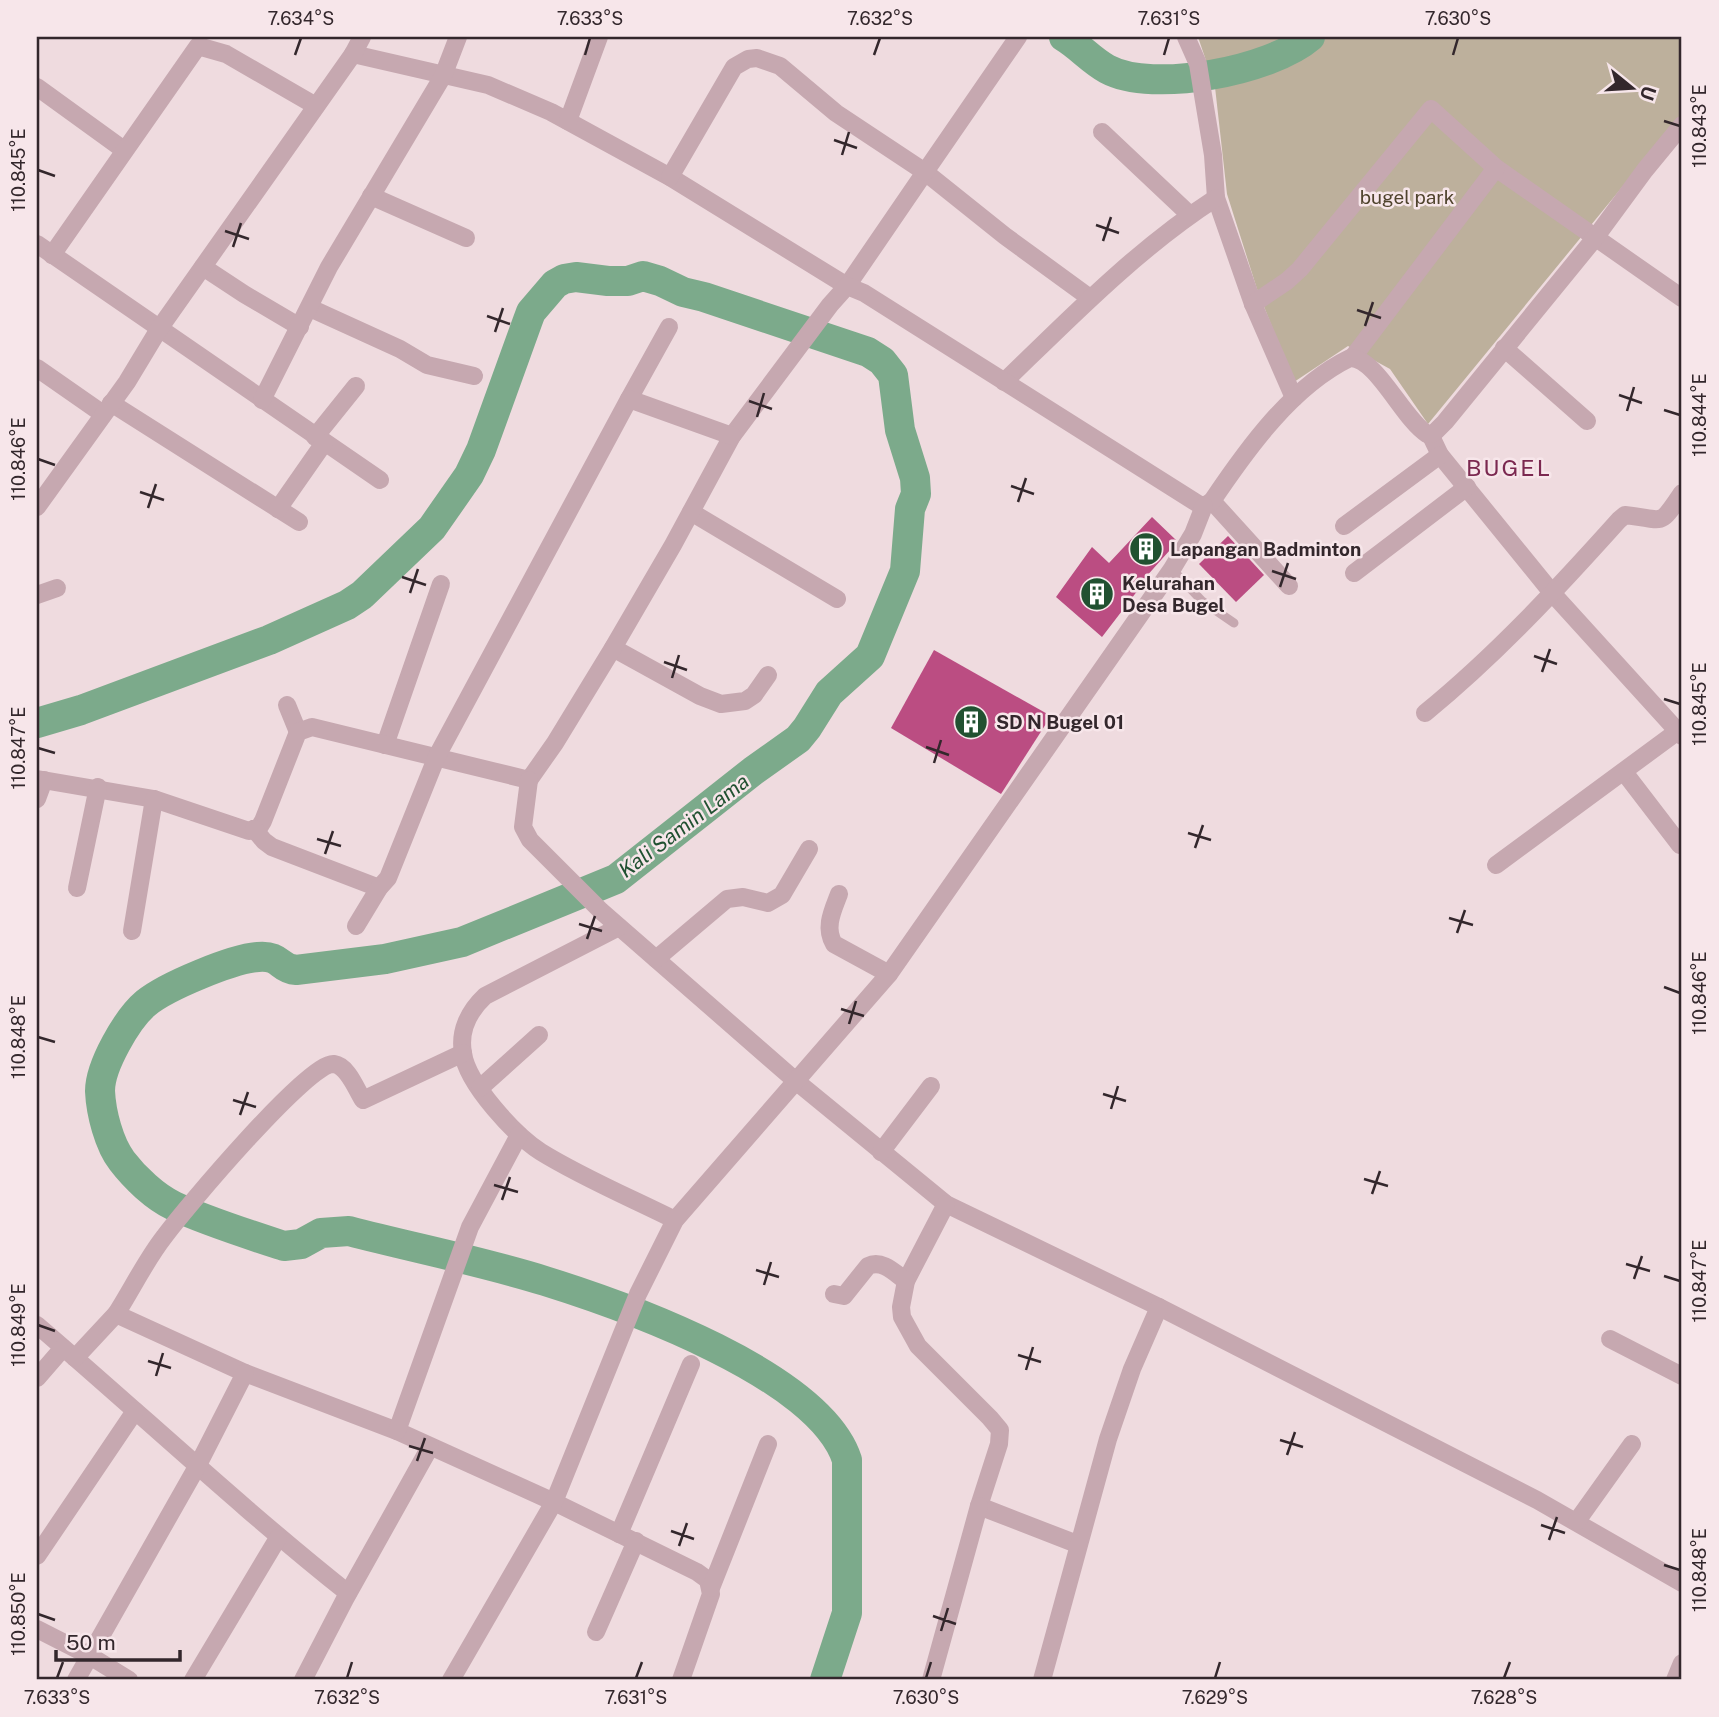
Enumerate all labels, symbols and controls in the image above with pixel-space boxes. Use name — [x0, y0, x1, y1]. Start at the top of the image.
text: 7.634°S — [268, 8, 334, 29]
text: 7.633°S — [557, 8, 623, 29]
text: 7.632°S — [847, 8, 913, 29]
text: 7.631°S — [1138, 8, 1200, 29]
text: 7.630°S — [1425, 8, 1491, 29]
north arrow — [1596, 52, 1666, 122]
text: U — [1636, 83, 1661, 103]
text: 110.843°E — [1689, 84, 1710, 168]
text: 110.845°E — [8, 128, 29, 212]
park label: bugel park — [1360, 186, 1455, 208]
text: 110.844°E — [1689, 373, 1710, 457]
text: 110.846°E — [8, 417, 29, 501]
district label: BUGEL — [1466, 454, 1552, 481]
building icon: Lapangan Badminton — [1127, 530, 1165, 568]
place label: Lapangan Badminton — [1170, 538, 1361, 560]
place label: Kelurahan Desa Bugel — [1122, 572, 1225, 616]
building icon: Kelurahan Desa Bugel — [1078, 575, 1116, 613]
text: 110.845°E — [1689, 662, 1710, 746]
building icon: SD N Bugel 01 — [952, 703, 990, 741]
text: 110.847°E — [8, 707, 29, 789]
place label: SD N Bugel 01 — [996, 711, 1124, 733]
water label: Kali Samin Lama — [614, 768, 754, 883]
text: 110.846°E — [1689, 951, 1710, 1035]
text: 110.848°E — [8, 995, 29, 1079]
text: 110.847°E — [1689, 1240, 1710, 1322]
text: 110.849°E — [8, 1283, 29, 1367]
text: 110.848°E — [1689, 1528, 1710, 1612]
text: 110.850°E — [8, 1572, 29, 1656]
scale bar — [56, 1619, 180, 1663]
text: 50 m — [66, 1630, 116, 1655]
text: 7.633°S — [24, 1687, 90, 1708]
text: 7.632°S — [314, 1687, 380, 1708]
text: 7.631°S — [605, 1687, 667, 1708]
text: 7.630°S — [893, 1687, 959, 1708]
text: 7.629°S — [1182, 1687, 1248, 1708]
text: 7.628°S — [1471, 1687, 1537, 1708]

